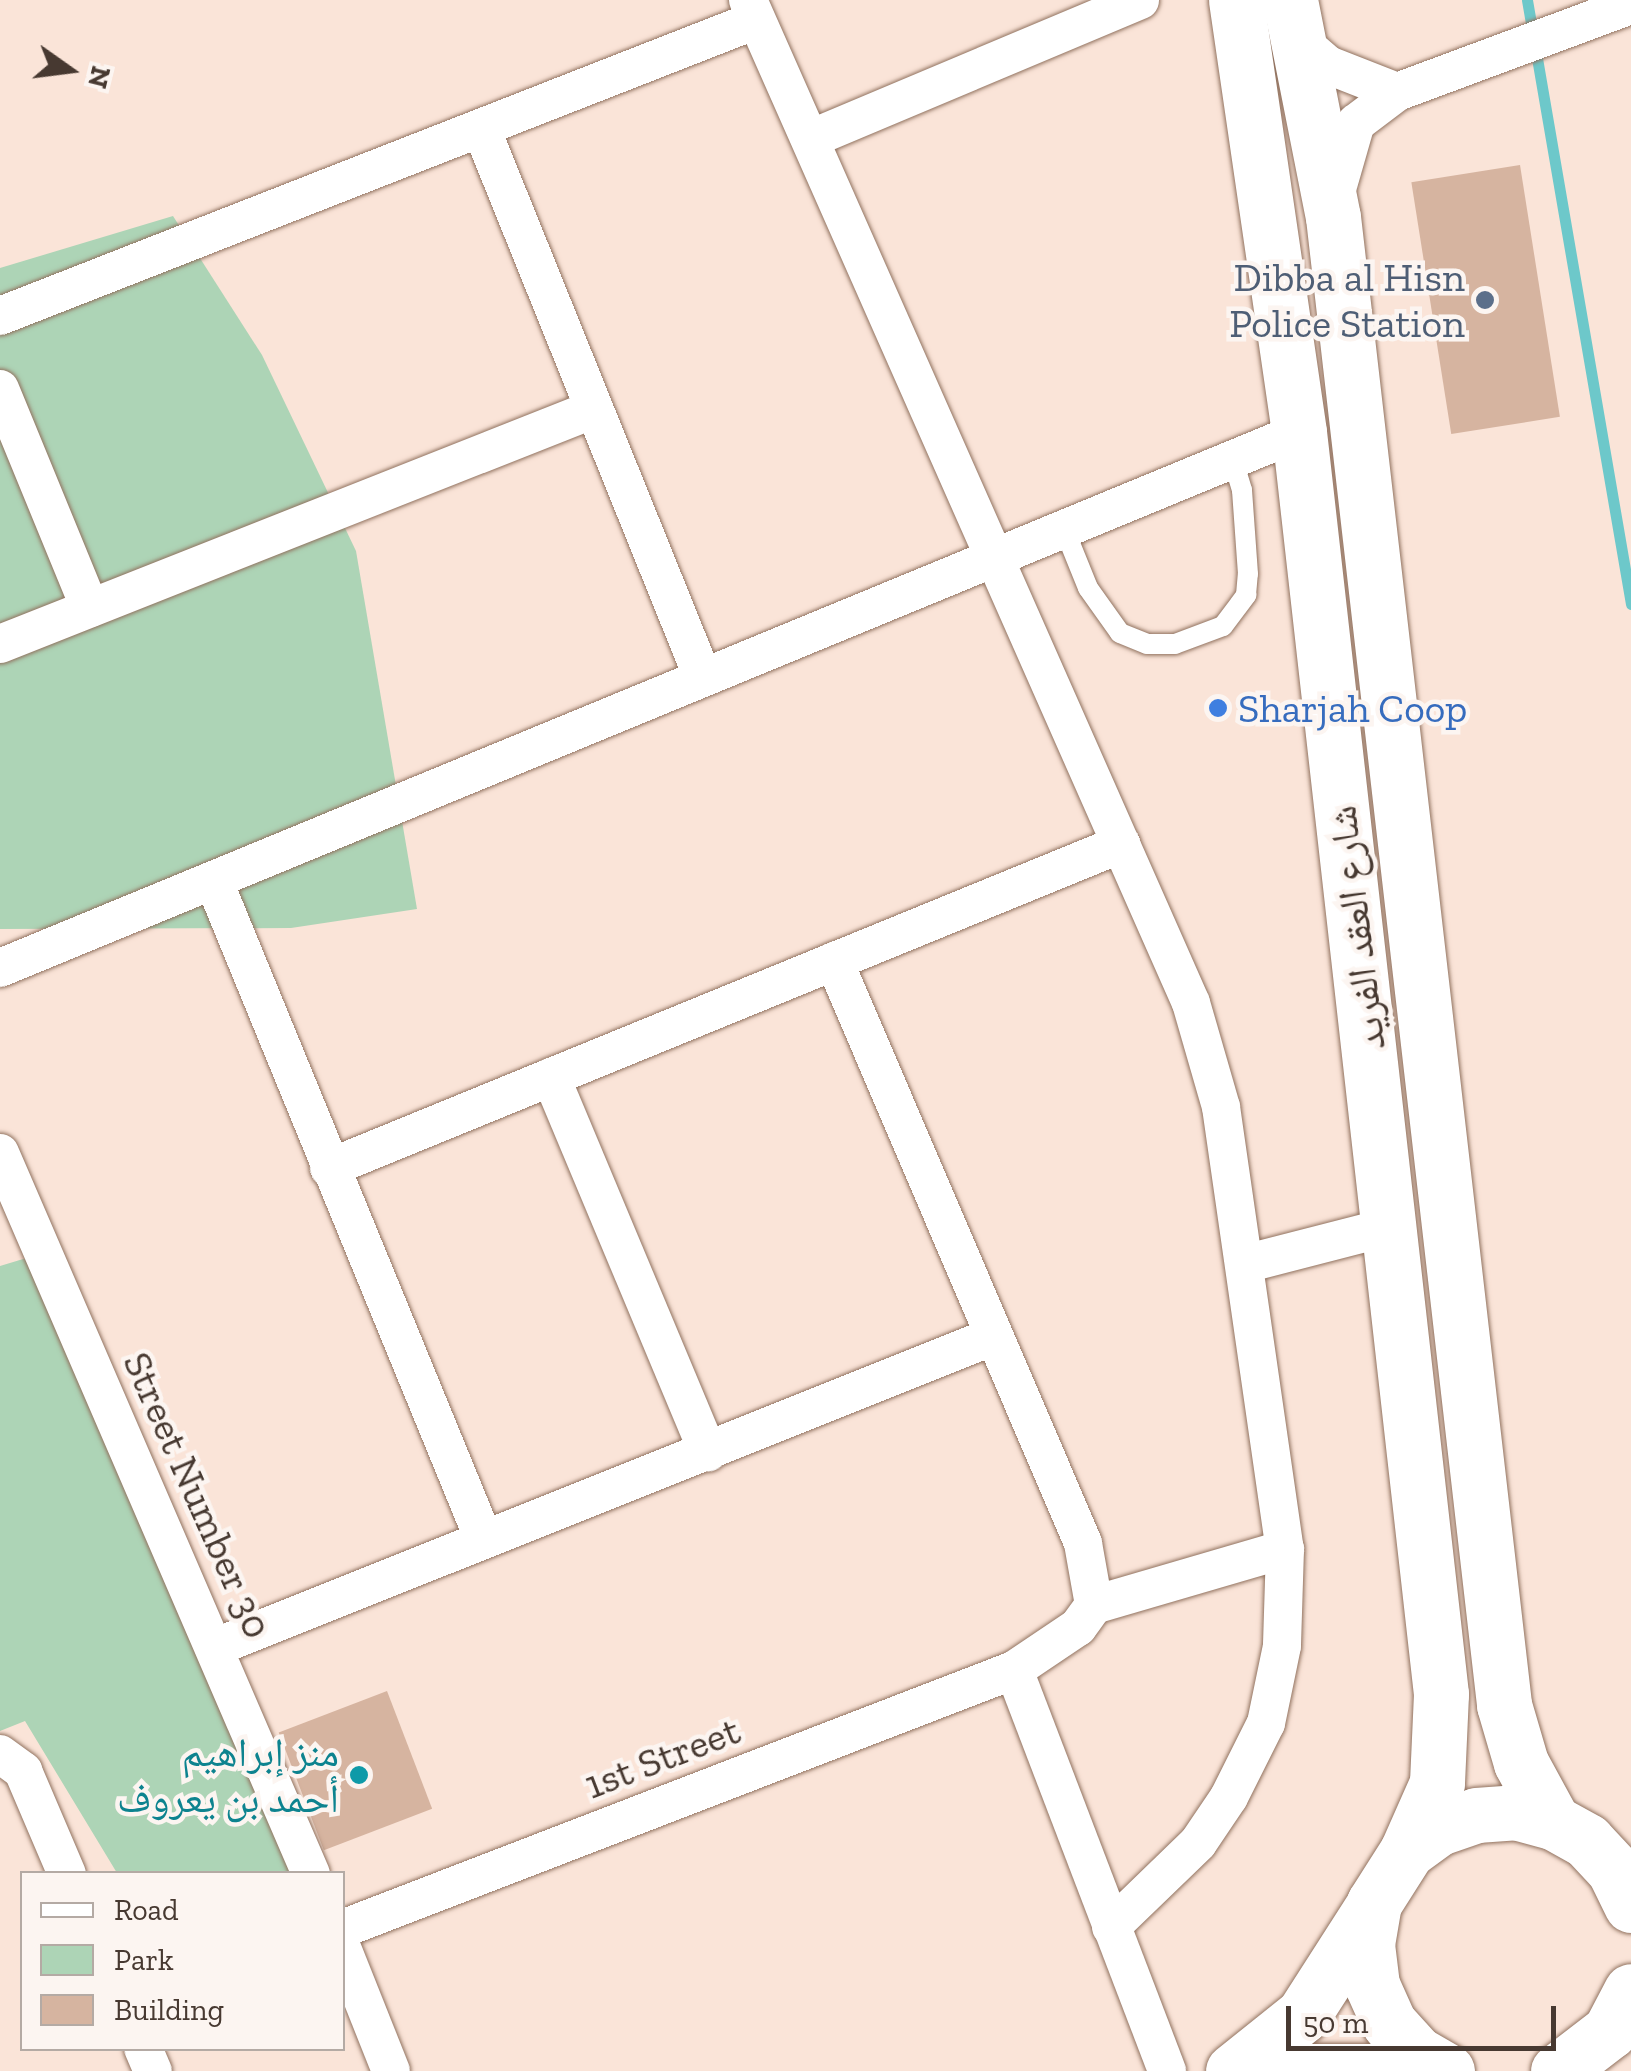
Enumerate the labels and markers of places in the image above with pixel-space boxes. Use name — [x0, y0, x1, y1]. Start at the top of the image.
place label: Dibba al Hisn Police Station — [1229, 253, 1465, 347]
marker: Dibba al Hisn Police Station — [1474, 289, 1496, 311]
place label: Sharjah Coop — [1238, 684, 1468, 732]
marker: Sharjah Coop — [1207, 697, 1229, 719]
place label: منز إبراهيم أحمد بن يعروف — [117, 1728, 339, 1822]
marker: منز إبراهيم أحمد بن يعروف — [348, 1764, 370, 1786]

